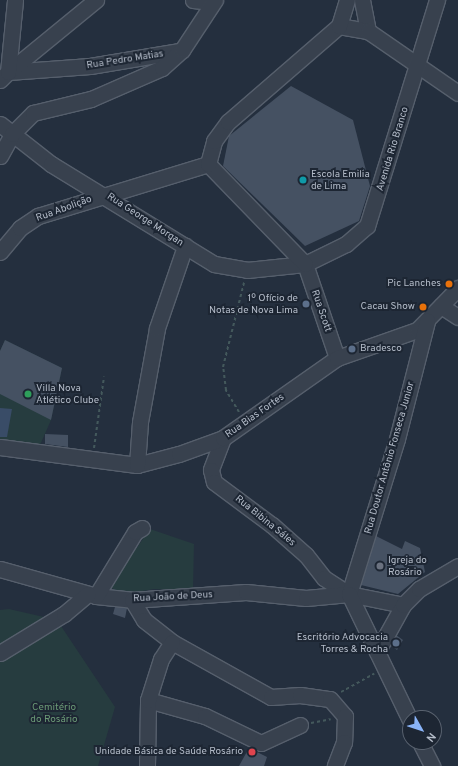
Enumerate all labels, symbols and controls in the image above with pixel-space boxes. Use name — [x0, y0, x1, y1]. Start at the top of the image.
street label: Rua Pedro Matias — [86, 48, 164, 72]
street label: Avenida Rio Branco — [374, 105, 412, 193]
place label: Escola Emilia de Lima — [311, 168, 370, 192]
marker: Escola Emilia de Lima — [298, 175, 308, 185]
street label: Rua George Morgan — [105, 191, 185, 249]
street label: Rua Abolição — [34, 193, 94, 225]
place label: Pic Lanches — [387, 278, 441, 290]
marker: Pic Lanches — [444, 279, 454, 289]
street label: Rua Scott — [308, 288, 334, 334]
place label: 1º Ofício de Notas de Nova Lima — [209, 292, 298, 316]
marker: 1º Ofício de Notas de Nova Lima — [301, 299, 311, 309]
place label: Cacau Show — [361, 301, 415, 313]
marker: Cacau Show — [418, 302, 428, 312]
place label: Bradesco — [360, 343, 402, 355]
marker: Bradesco — [347, 344, 357, 354]
street label: Rua Doutor Antônio Fonseca Junior — [362, 380, 418, 536]
place label: Villa Nova Atlético Clube — [36, 382, 99, 406]
marker: Villa Nova Atlético Clube — [23, 389, 33, 399]
street label: Rua Bias Fortes — [223, 391, 287, 441]
street label: Rua Bibina Sáles — [232, 493, 298, 549]
place label: Igreja do Rosário — [388, 554, 427, 578]
marker: Igreja do Rosário — [375, 561, 385, 571]
street label: Rua João de Deus — [133, 589, 213, 605]
place label: Escritório Advocacia Torres & Rocha — [296, 631, 388, 654]
marker: Escritório Advocacia Torres & Rocha — [391, 638, 401, 648]
park label: Cemitério do Rosário — [30, 701, 78, 724]
north arrow — [402, 710, 442, 750]
text: N — [423, 729, 438, 744]
place label: Unidade Básica de Saúde Rosário — [95, 746, 243, 758]
marker: Unidade Básica de Saúde Rosário — [246, 746, 258, 758]

